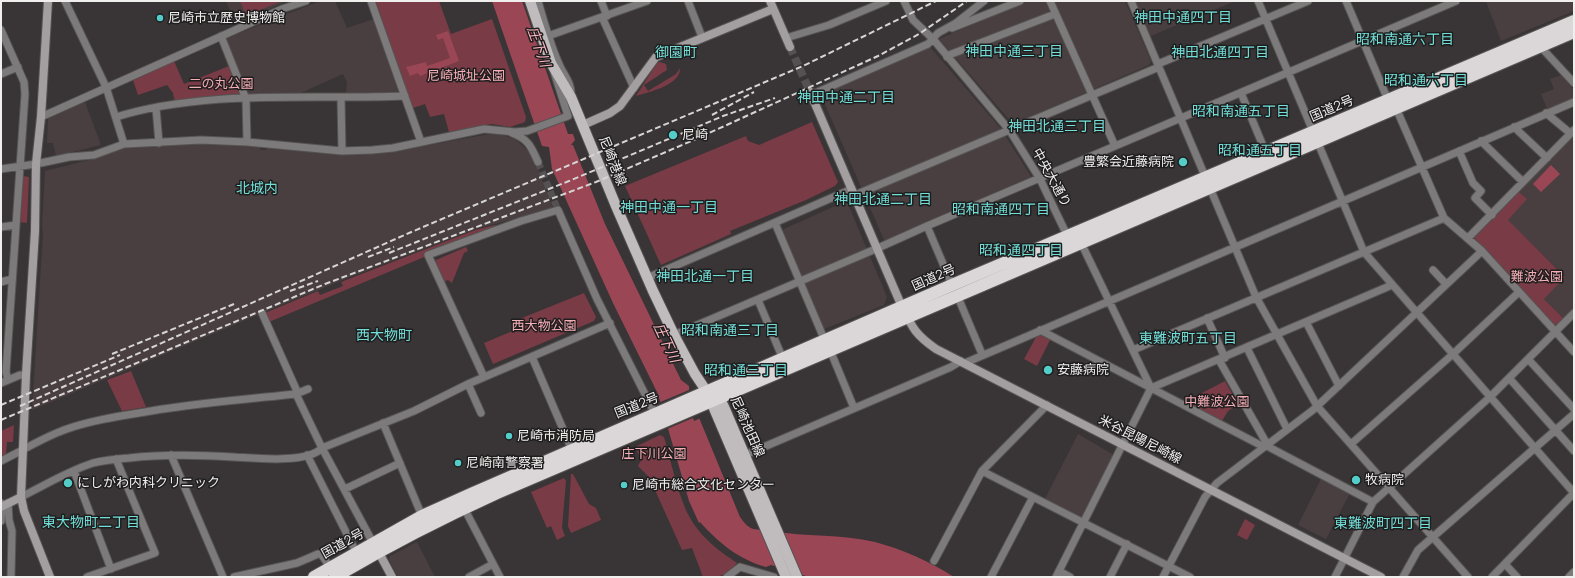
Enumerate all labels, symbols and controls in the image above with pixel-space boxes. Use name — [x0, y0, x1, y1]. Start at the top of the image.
place label: 尼崎市立歴史博物館 — [168, 10, 285, 26]
district label: 神田中通四丁目 — [1134, 10, 1232, 26]
marker: 尼崎市立歴史博物館 — [155, 13, 165, 23]
water label: 庄下川 — [523, 24, 553, 70]
district label: 昭和南通六丁目 — [1356, 32, 1454, 48]
district label: 神田中通三丁目 — [965, 44, 1063, 60]
district label: 御園町 — [655, 45, 697, 61]
district label: 神田北通四丁目 — [1171, 45, 1269, 61]
park label: 尼崎城址公園 — [427, 68, 505, 84]
district label: 昭和通六丁目 — [1384, 73, 1468, 89]
park label: 二の丸公園 — [189, 76, 253, 92]
district label: 神田中通二丁目 — [797, 90, 895, 106]
street label: 国道2号 — [1308, 93, 1356, 125]
district label: 昭和南通五丁目 — [1192, 104, 1290, 120]
district label: 神田北通三丁目 — [1008, 119, 1106, 135]
place label: 尼崎 — [682, 127, 708, 143]
marker: 尼崎 — [667, 129, 679, 141]
street label: 尼崎港線 — [595, 134, 629, 188]
district label: 昭和通五丁目 — [1218, 143, 1302, 159]
street label: 中央大通り — [1028, 146, 1074, 210]
place label: 豊繁会近藤病院 — [1083, 154, 1174, 170]
marker: 豊繁会近藤病院 — [1177, 156, 1189, 168]
district label: 北城内 — [236, 181, 278, 197]
district label: 神田北通二丁目 — [834, 192, 932, 208]
district label: 神田中通一丁目 — [620, 200, 718, 216]
district label: 昭和南通四丁目 — [952, 202, 1050, 218]
district label: 昭和通四丁目 — [979, 243, 1063, 259]
street label: 国道2号 — [910, 261, 958, 295]
district label: 神田北通一丁目 — [656, 269, 754, 285]
park label: 難波公園 — [1511, 269, 1563, 285]
park label: 西大物公園 — [512, 318, 576, 334]
water label: 庄下川 — [650, 320, 682, 366]
district label: 昭和南通三丁目 — [681, 323, 779, 339]
district label: 西大物町 — [356, 328, 412, 344]
district label: 東難波町五丁目 — [1139, 331, 1237, 347]
place label: 安藤病院 — [1057, 362, 1109, 378]
district label: 昭和通三丁目 — [704, 363, 788, 379]
marker: 安藤病院 — [1042, 364, 1054, 376]
street label: 国道2号 — [613, 390, 661, 422]
street label: 尼崎池田線 — [727, 394, 767, 460]
park label: 中難波公園 — [1185, 394, 1249, 410]
street label: 米谷昆陽尼崎線 — [1096, 412, 1184, 468]
place label: 尼崎市消防局 — [517, 428, 595, 444]
marker: 尼崎市消防局 — [504, 431, 514, 441]
park label: 庄下川公園 — [622, 446, 686, 462]
place label: 尼崎南警察署 — [466, 455, 544, 471]
marker: 尼崎南警察署 — [453, 458, 463, 468]
place label: 牧病院 — [1365, 472, 1404, 488]
marker: 牧病院 — [1350, 474, 1362, 486]
place label: にしがわ内科クリニック — [77, 475, 220, 491]
marker: にしがわ内科クリニック — [62, 477, 74, 489]
place label: 尼崎市総合文化センター — [632, 477, 775, 493]
marker: 尼崎市総合文化センター — [619, 480, 629, 490]
district label: 東大物町二丁目 — [42, 515, 140, 531]
district label: 東難波町四丁目 — [1334, 516, 1432, 532]
street label: 国道2号 — [319, 526, 367, 562]

